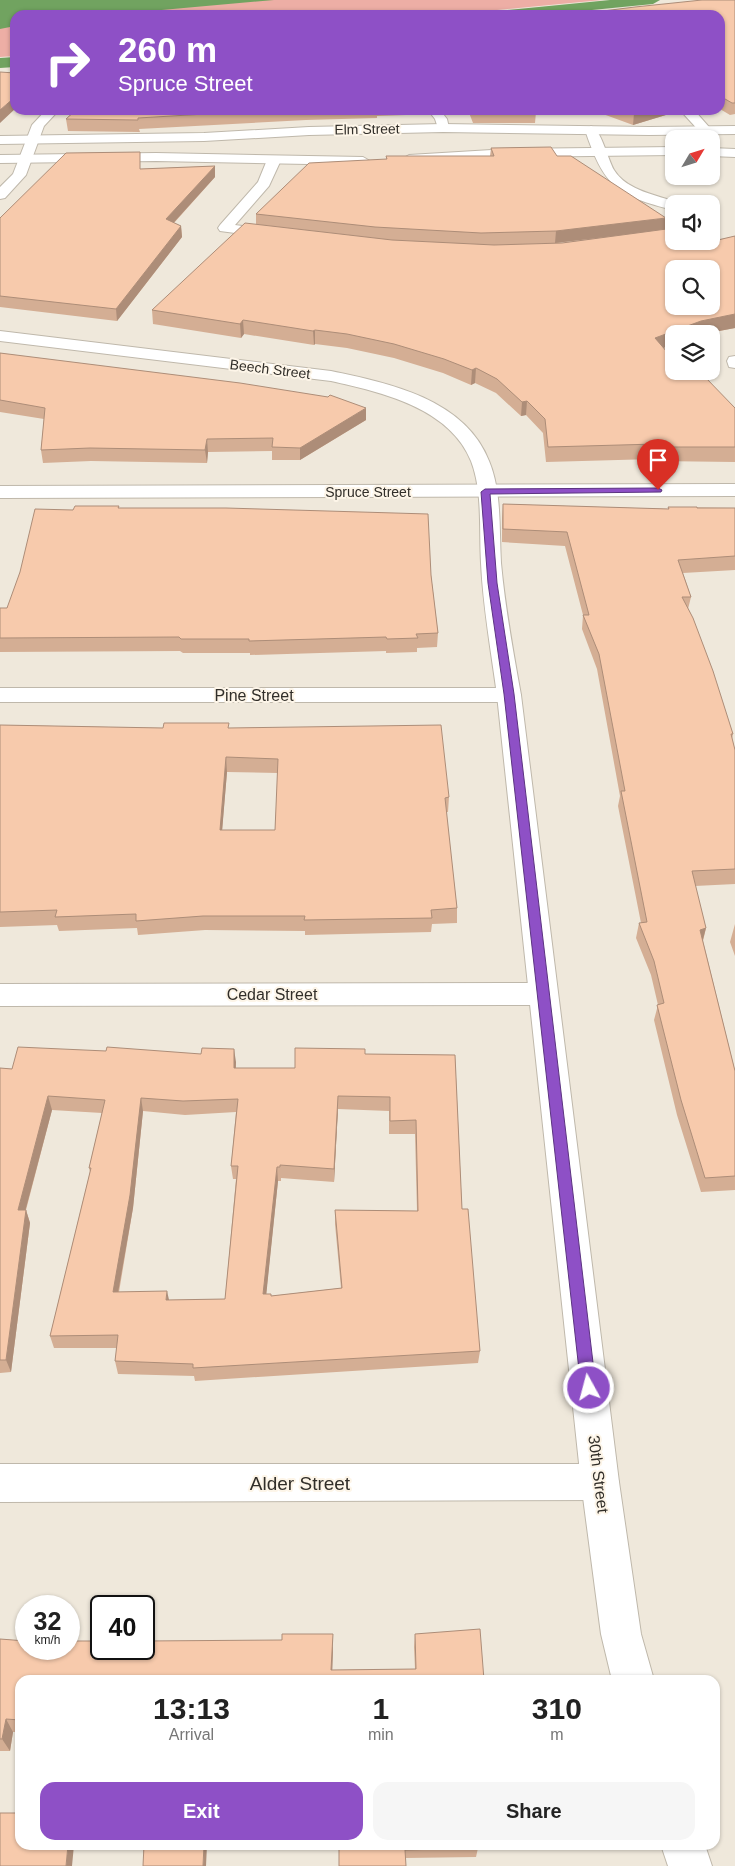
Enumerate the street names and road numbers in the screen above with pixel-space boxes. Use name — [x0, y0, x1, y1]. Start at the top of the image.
street label: Elm Street — [334, 120, 400, 138]
street label: Beech Street — [229, 356, 311, 382]
street label: Spruce Street — [325, 484, 411, 500]
street label: Pine Street — [214, 687, 294, 704]
street label: Cedar Street — [227, 986, 318, 1003]
street label: 30th Street — [585, 1434, 612, 1514]
street label: Alder Street — [250, 1473, 351, 1494]

